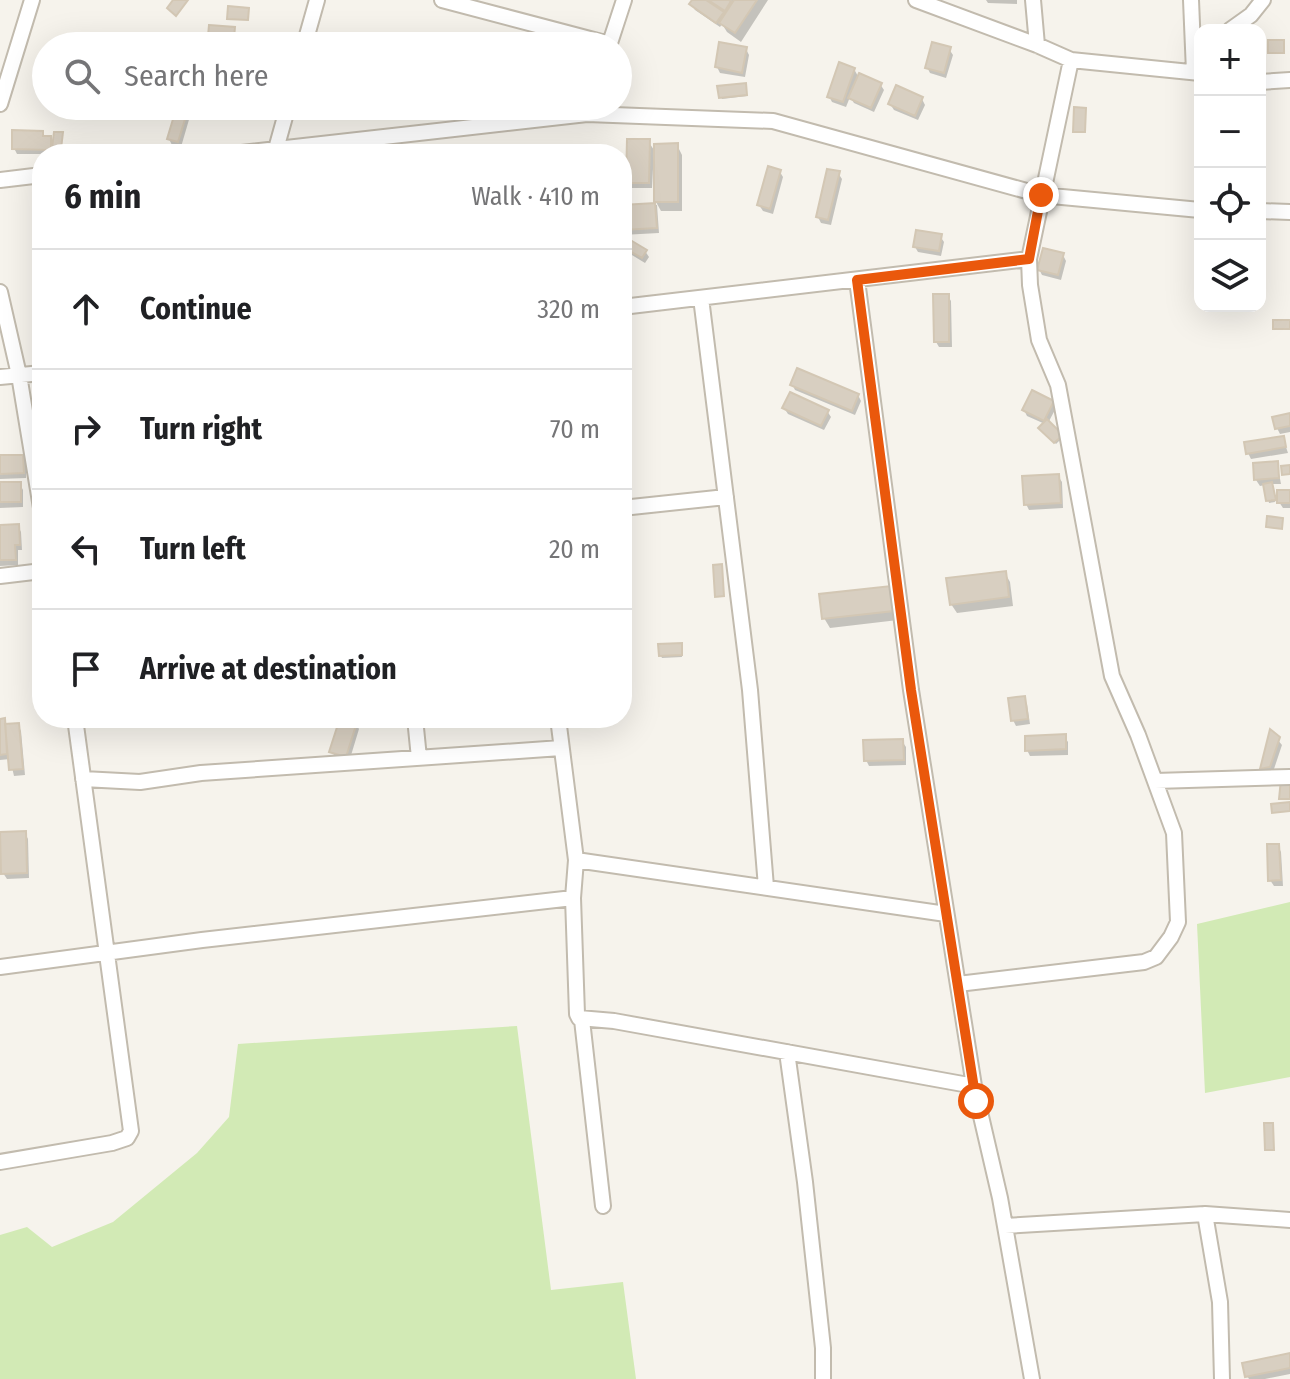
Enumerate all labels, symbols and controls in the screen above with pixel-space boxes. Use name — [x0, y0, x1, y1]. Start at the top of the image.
map controls — [1194, 24, 1266, 312]
button: + — [1194, 24, 1266, 96]
search box — [32, 32, 632, 120]
icon: search — [60, 54, 104, 98]
text: Search here — [124, 58, 269, 94]
button: − — [1194, 96, 1266, 168]
button: locate — [1194, 168, 1266, 240]
text: 6 min — [64, 176, 141, 217]
route end — [1023, 177, 1059, 213]
text: Walk · 410 m — [471, 181, 600, 212]
button: layers — [1194, 240, 1266, 312]
icon: ahead — [64, 287, 108, 331]
text: Continue — [140, 291, 252, 327]
text: 320 m — [537, 294, 600, 325]
icon: right — [64, 407, 108, 451]
text: Turn right — [140, 411, 262, 447]
text: 70 m — [550, 414, 600, 445]
icon: left — [64, 527, 108, 571]
text: Turn left — [140, 531, 246, 567]
text: 20 m — [549, 534, 600, 565]
icon: arrive — [64, 647, 108, 691]
text: Arrive at destination — [140, 651, 397, 687]
route start — [958, 1083, 994, 1119]

